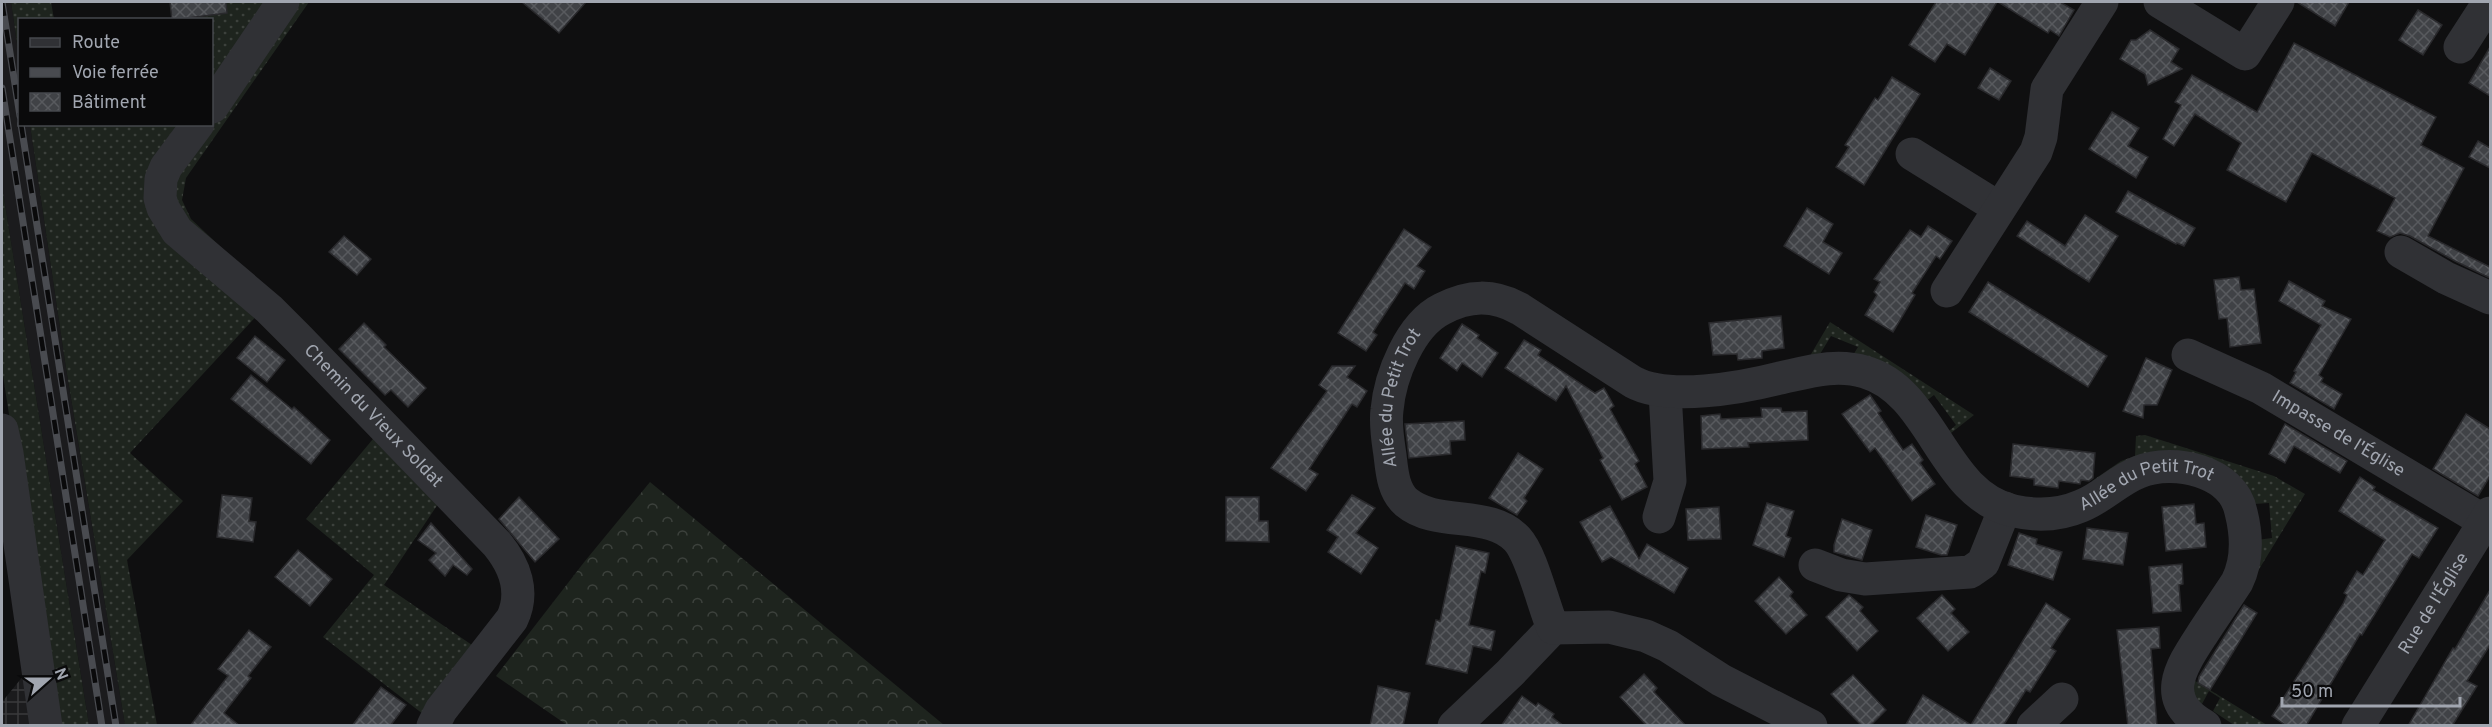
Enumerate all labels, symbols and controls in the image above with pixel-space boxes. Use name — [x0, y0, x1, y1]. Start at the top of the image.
legend — [18, 18, 213, 126]
text: Route — [72, 32, 120, 55]
text: Voie ferrée — [72, 62, 159, 85]
text: Bâtiment — [72, 92, 146, 115]
street label: Allée du Petit Trot — [1375, 324, 1427, 469]
street label: Chemin du Vieux Soldat — [299, 339, 448, 493]
street label: Impasse de l'Église — [2267, 385, 2409, 483]
street label: Allée du Petit Trot — [2076, 455, 2218, 517]
street label: Rue de l'Église — [2394, 548, 2474, 659]
north arrow — [18, 649, 78, 709]
text: N — [49, 665, 72, 683]
scale bar — [2282, 670, 2460, 708]
text: 50 m — [2291, 681, 2333, 704]

